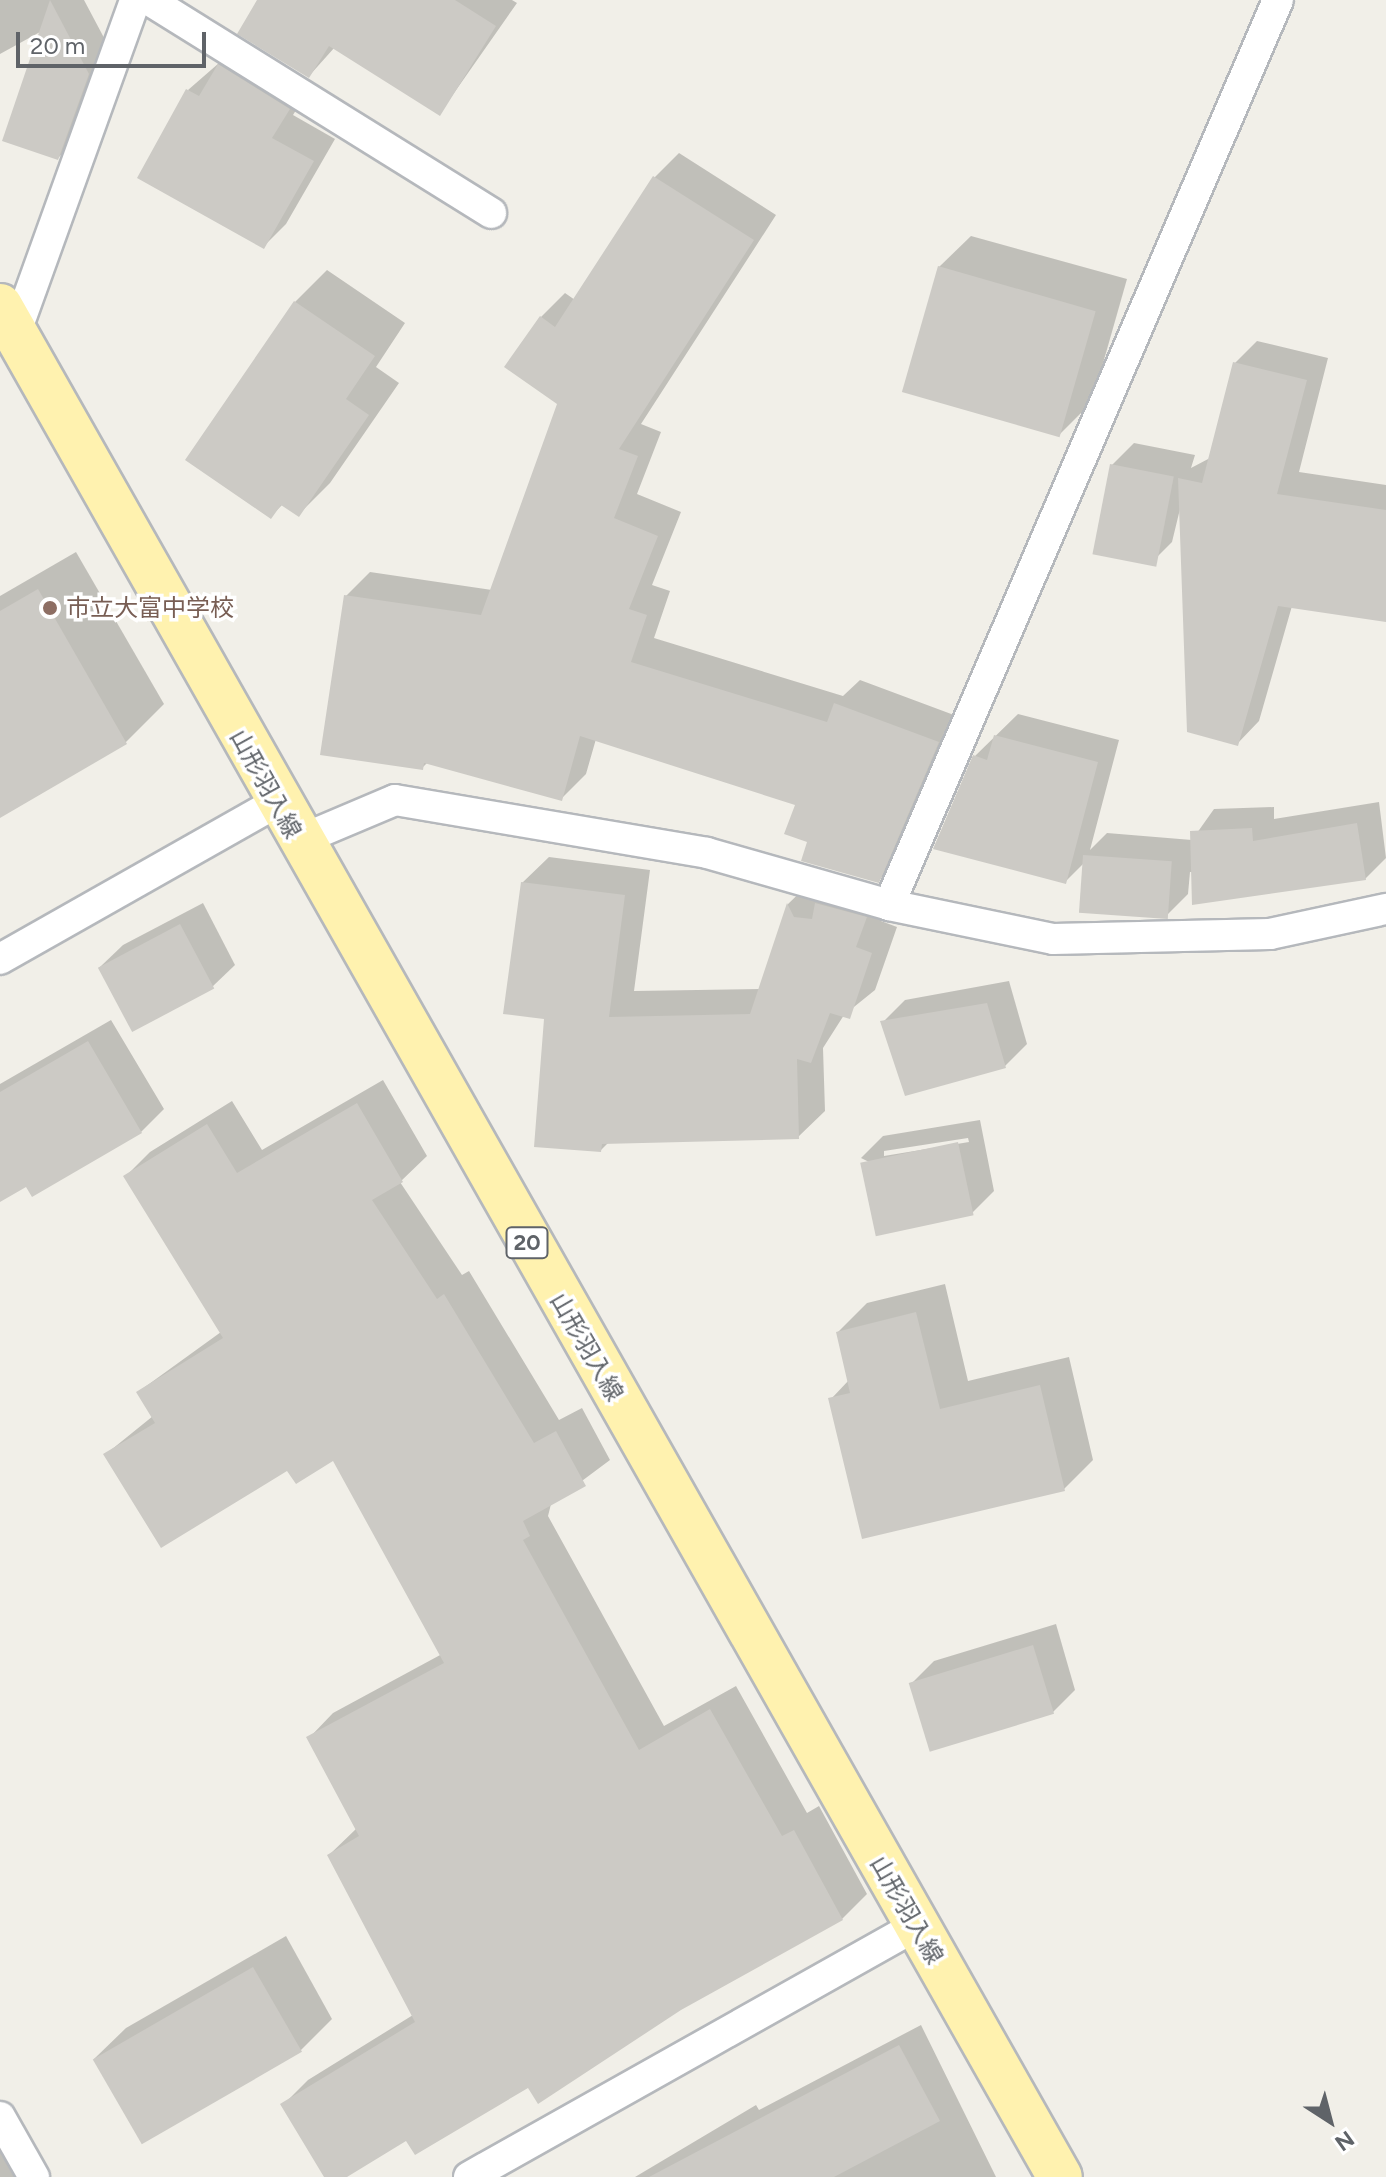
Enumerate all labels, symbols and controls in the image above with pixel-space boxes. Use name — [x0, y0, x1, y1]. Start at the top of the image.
scale bar — [20, 16, 210, 66]
text: 20 m — [30, 31, 85, 60]
place label: 市立大富中学校 — [66, 594, 234, 622]
marker: 市立大富中学校 — [41, 599, 59, 617]
street label: 山形羽入線 — [224, 725, 308, 843]
road number: 20 — [505, 1225, 549, 1261]
street label: 山形羽入線 — [545, 1288, 629, 1406]
street label: 山形羽入線 — [865, 1851, 949, 1969]
north arrow — [1290, 2081, 1370, 2161]
text: N — [1330, 2125, 1359, 2157]

